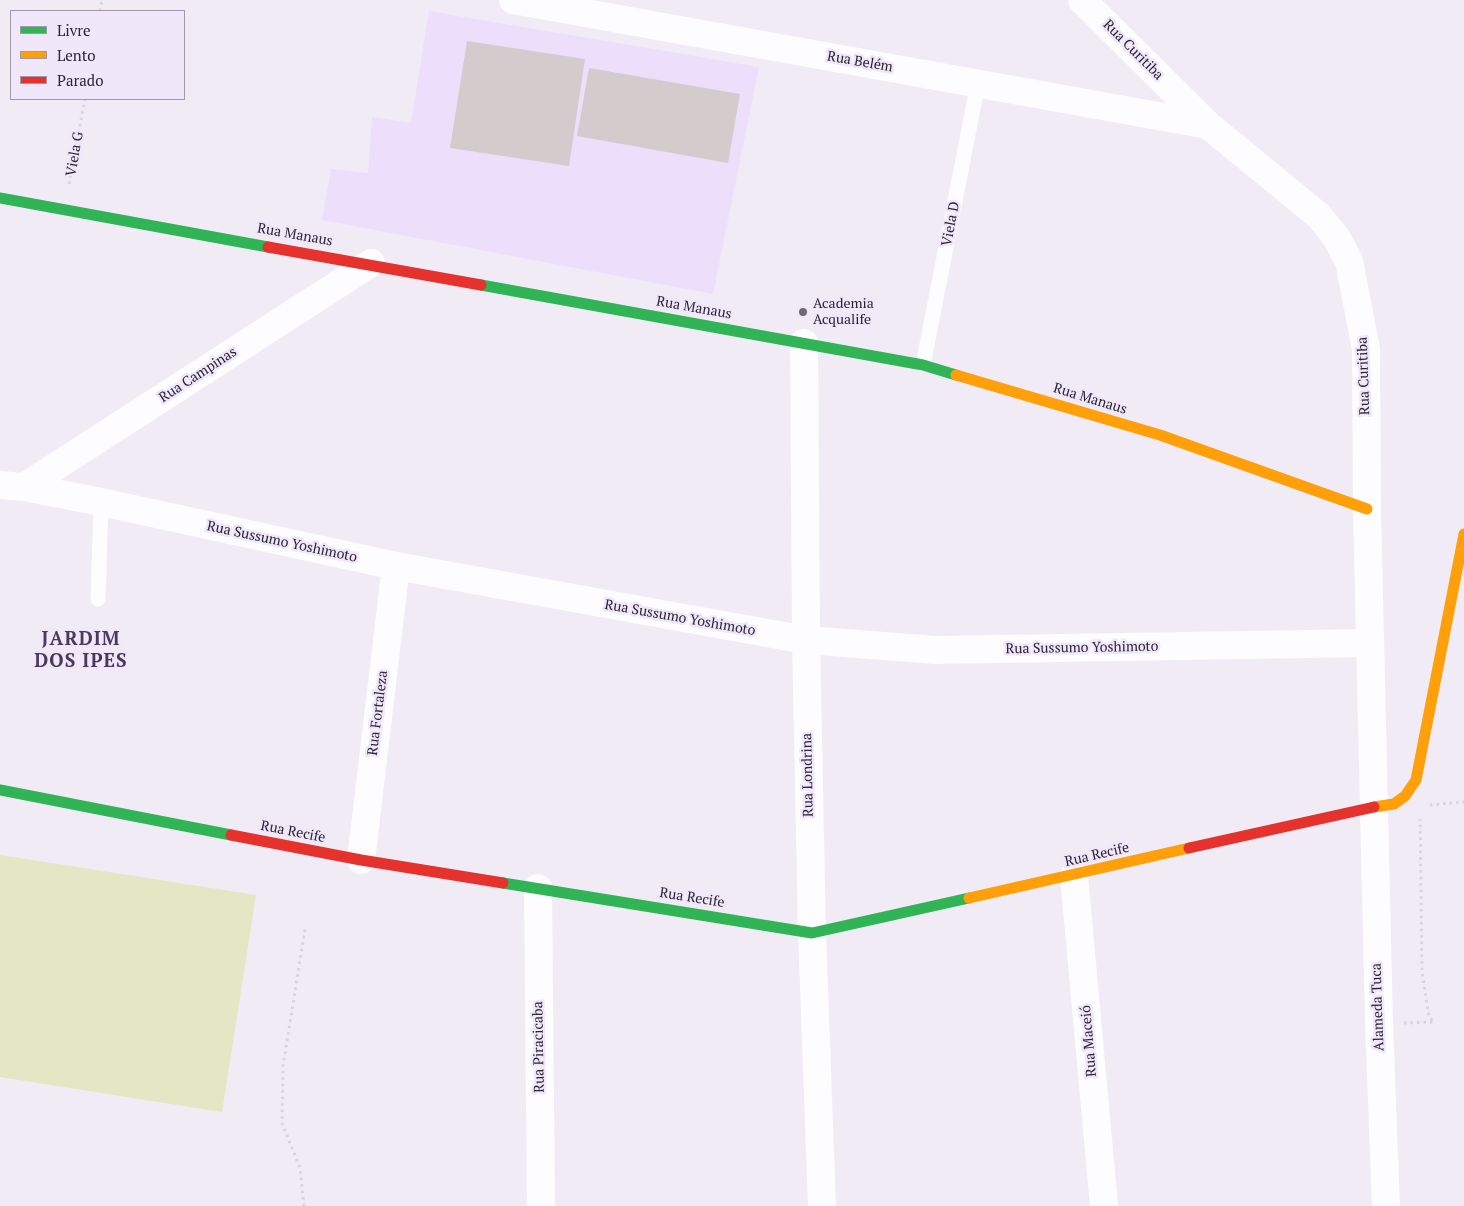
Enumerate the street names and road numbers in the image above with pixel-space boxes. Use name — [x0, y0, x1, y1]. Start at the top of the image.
street label: Rua Curitiba — [1099, 16, 1167, 84]
street label: Rua Belém — [826, 48, 894, 76]
street label: Viela G — [63, 130, 87, 178]
street label: Viela D — [938, 200, 964, 248]
street label: Rua Manaus — [256, 220, 334, 250]
street label: Rua Manaus — [655, 293, 733, 323]
street label: Rua Curitiba — [1354, 337, 1374, 415]
street label: Rua Campinas — [156, 344, 240, 406]
street label: Rua Manaus — [1051, 380, 1129, 418]
street label: Rua Sussumo Yoshimoto — [205, 518, 359, 566]
street label: Rua Sussumo Yoshimoto — [603, 596, 757, 640]
street label: Rua Sussumo Yoshimoto — [1005, 638, 1159, 658]
street label: Rua Fortaleza — [364, 670, 392, 756]
street label: Rua Londrina — [799, 733, 817, 817]
street label: Rua Recife — [259, 818, 327, 846]
street label: Rua Recife — [1063, 839, 1131, 871]
street label: Rua Recife — [658, 885, 726, 911]
street label: Alameda Tuca — [1368, 963, 1388, 1051]
street label: Rua Piracicaba — [530, 1001, 548, 1093]
street label: Rua Maceió — [1077, 1004, 1101, 1078]

